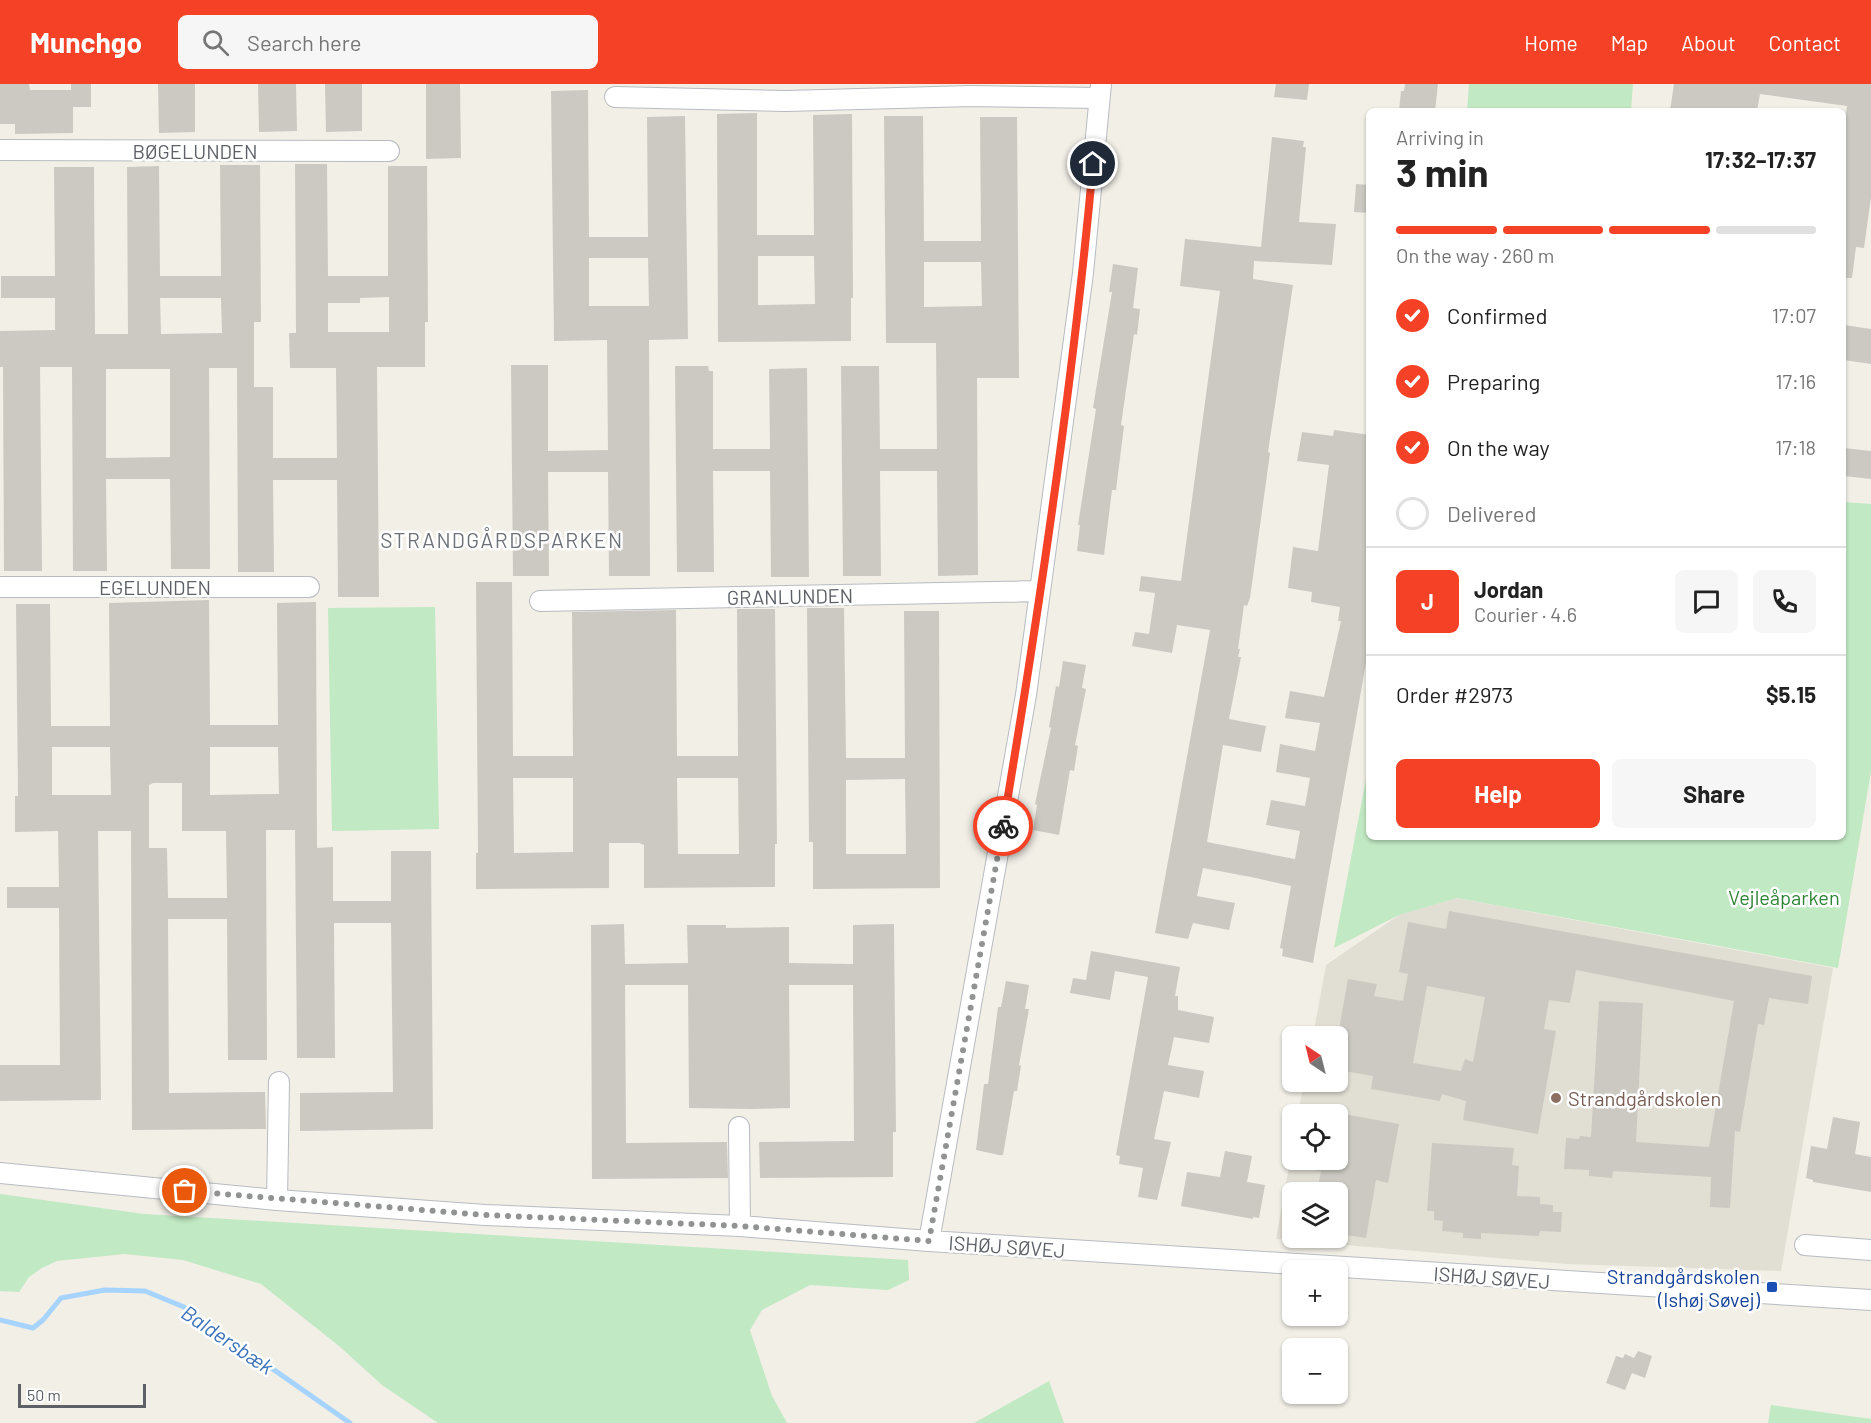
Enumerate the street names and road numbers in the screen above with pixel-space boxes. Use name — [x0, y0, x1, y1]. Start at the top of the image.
street label: BØGELUNDEN — [133, 139, 257, 163]
street label: EGELUNDEN — [99, 575, 211, 599]
street label: GRANLUNDEN — [727, 583, 853, 609]
street label: ISHØJ SØVEJ — [948, 1230, 1066, 1262]
street label: ISHØJ SØVEJ — [1433, 1261, 1551, 1293]

